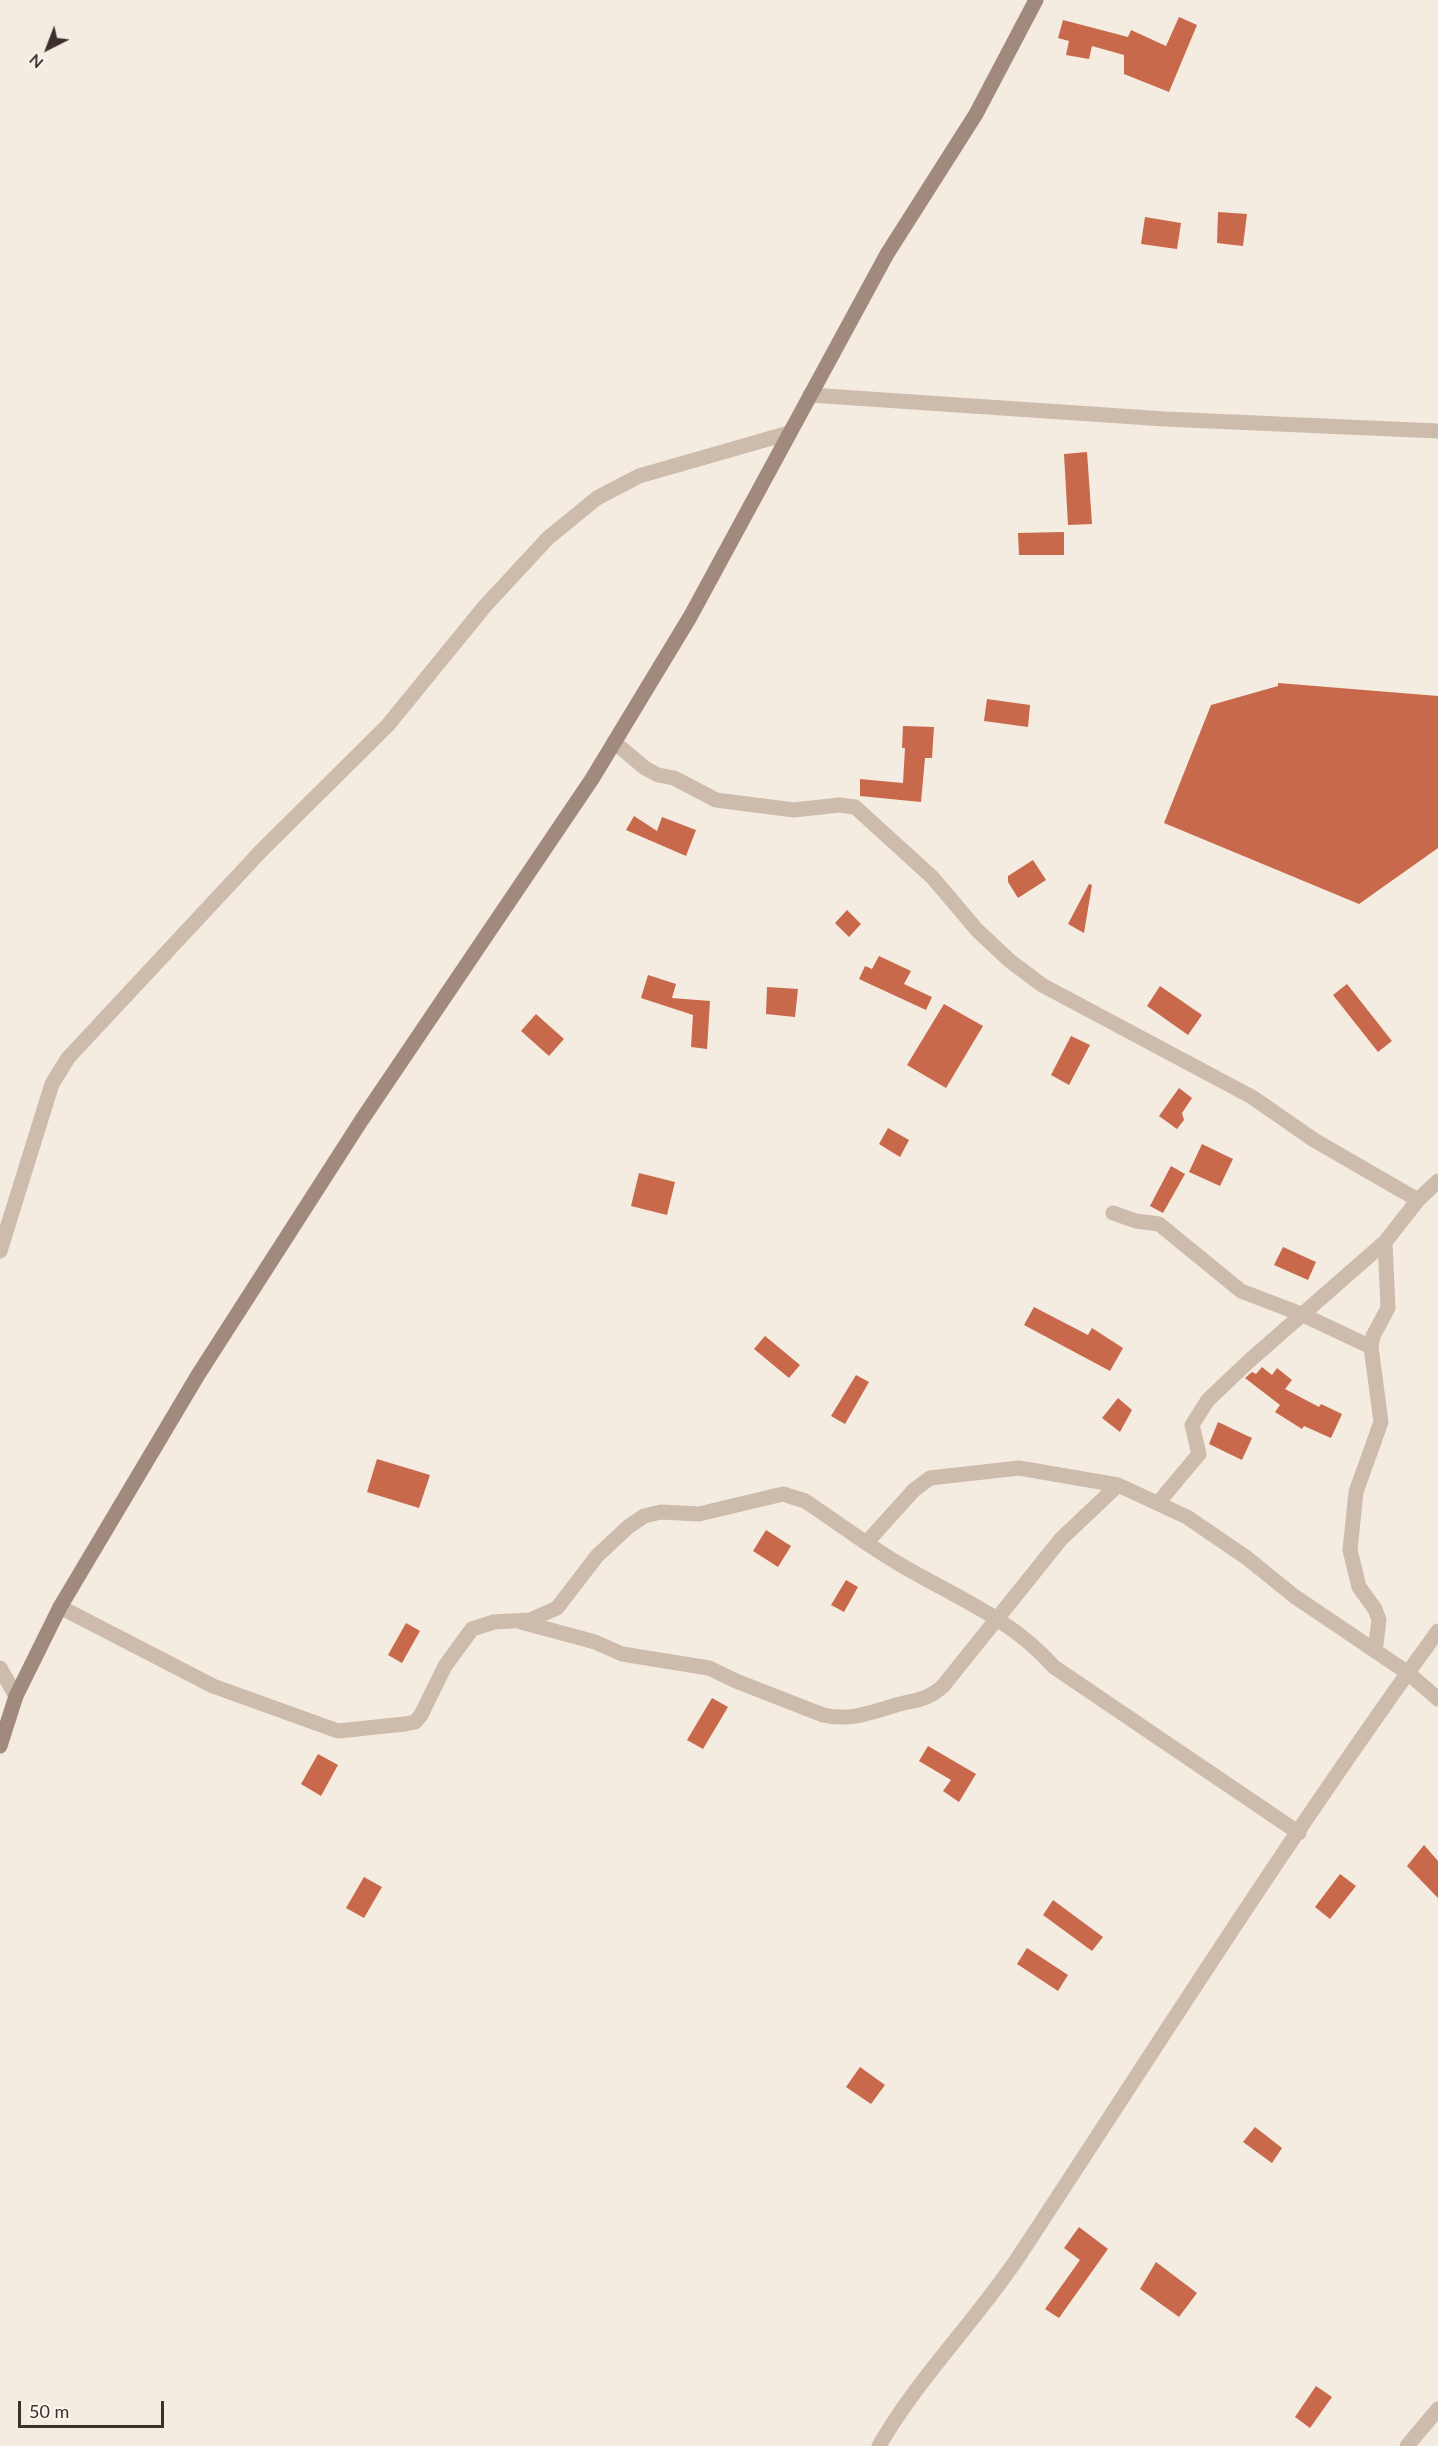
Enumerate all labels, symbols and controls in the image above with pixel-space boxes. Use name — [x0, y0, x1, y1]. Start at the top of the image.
north arrow — [18, 18, 78, 78]
text: N — [25, 51, 47, 73]
scale bar — [21, 2389, 166, 2427]
text: 50 m — [29, 2400, 69, 2422]

